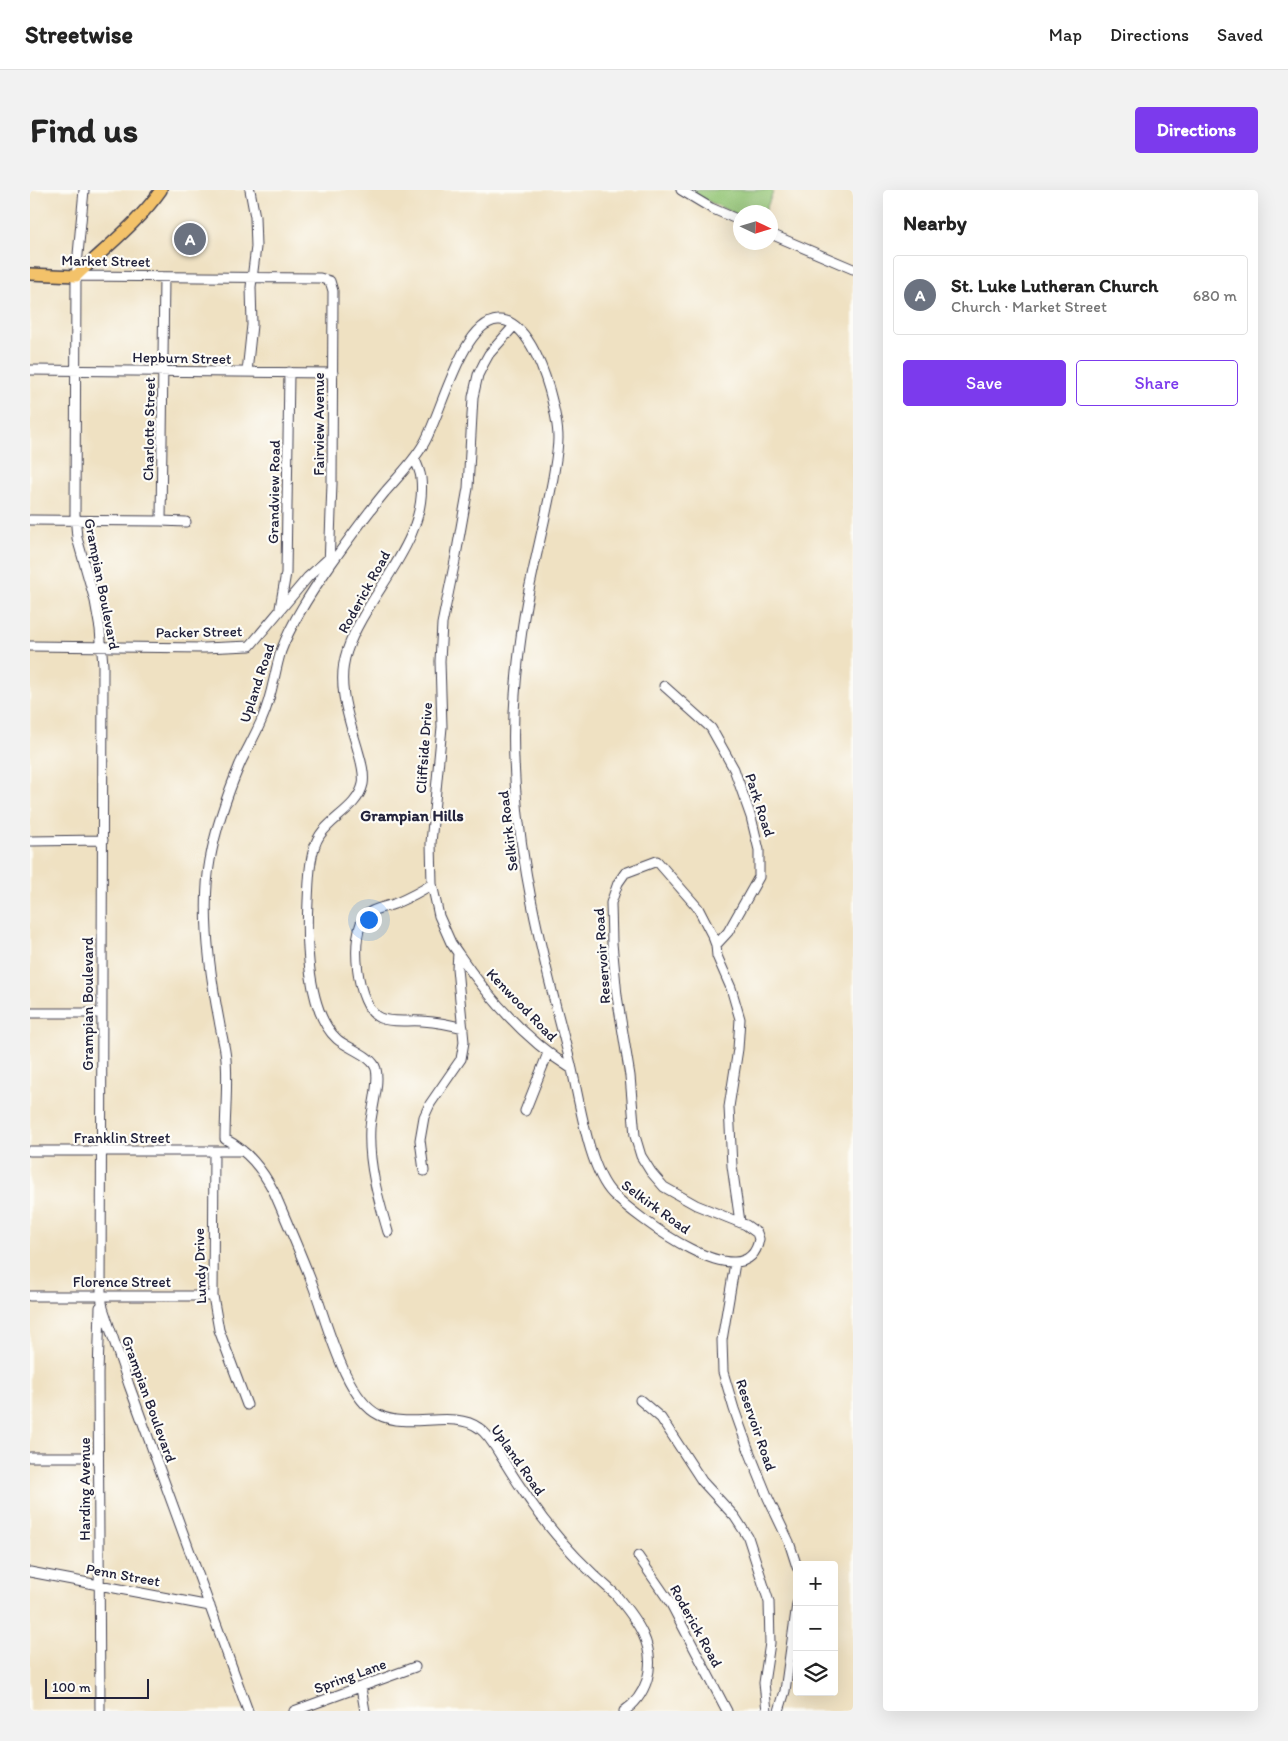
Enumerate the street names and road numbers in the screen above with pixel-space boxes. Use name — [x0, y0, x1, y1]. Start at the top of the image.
street label: Market Street — [61, 251, 151, 271]
street label: Hepburn Street — [132, 348, 232, 368]
street label: Fairview Avenue — [310, 372, 328, 476]
street label: Charlotte Street — [139, 377, 159, 481]
street label: Grandview Road — [264, 440, 284, 544]
street label: Grampian Boulevard — [80, 517, 124, 651]
street label: Roderick Road — [334, 548, 394, 636]
street label: Packer Street — [155, 622, 243, 642]
street label: Upland Road — [236, 641, 278, 725]
street label: Cliffside Drive — [412, 702, 436, 794]
street label: Park Road — [741, 771, 779, 839]
street label: Selkirk Road — [494, 790, 522, 872]
street label: Reservoir Road — [590, 908, 614, 1004]
street label: Grampian Boulevard — [79, 937, 97, 1071]
street label: Kenwood Road — [483, 965, 562, 1046]
street label: Franklin Street — [74, 1129, 171, 1147]
street label: Selkirk Road — [618, 1176, 694, 1238]
street label: Lundy Drive — [190, 1228, 210, 1304]
street label: Florence Street — [73, 1273, 172, 1291]
street label: Grampian Boulevard — [118, 1333, 180, 1465]
street label: Reservoir Road — [732, 1377, 780, 1473]
street label: Upland Road — [487, 1421, 549, 1499]
street label: Harding Avenue — [76, 1437, 94, 1541]
street label: Penn Street — [84, 1560, 162, 1590]
street label: Roderick Road — [666, 1582, 726, 1670]
street label: Spring Lane — [311, 1655, 389, 1697]

